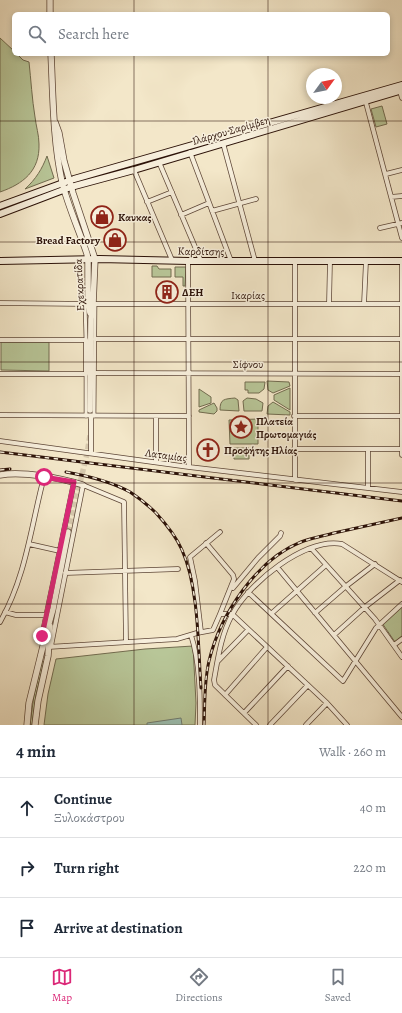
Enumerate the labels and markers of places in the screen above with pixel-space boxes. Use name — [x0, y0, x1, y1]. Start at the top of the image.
shop icon: Καυκας — [89, 204, 115, 230]
place label: Καυκας — [118, 210, 152, 225]
shop icon: Bread Factory — [102, 227, 128, 253]
place label: Bread Factory — [36, 233, 101, 248]
building icon: ΔΕΗ — [154, 279, 180, 305]
place label: ΔΕΗ — [182, 285, 203, 300]
place icon: Πλατεία Πρωτομαγιάς — [228, 414, 254, 440]
place label: Πλατεία Πρωτομαγιάς — [256, 414, 316, 442]
church icon: Προφήτης Ηλίας — [195, 437, 221, 463]
place label: Προφήτης Ηλίας — [224, 443, 297, 458]

